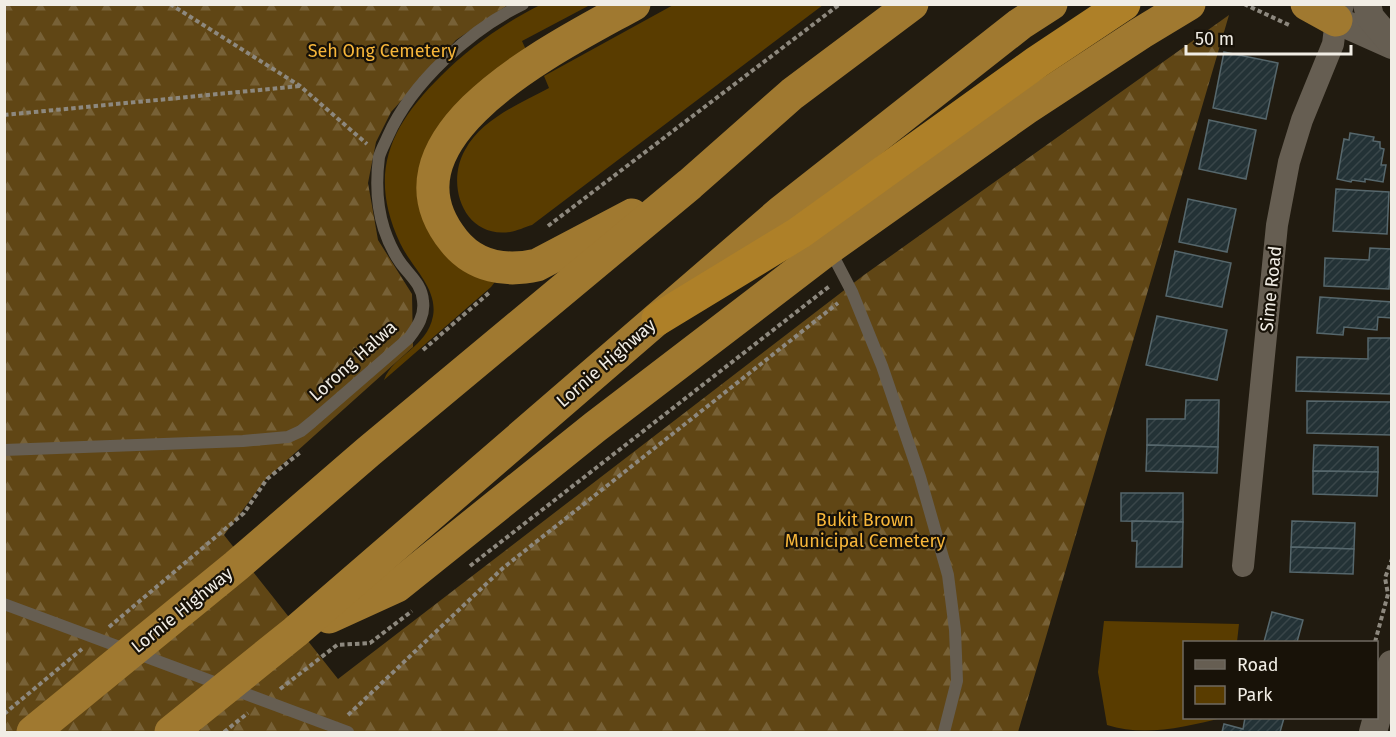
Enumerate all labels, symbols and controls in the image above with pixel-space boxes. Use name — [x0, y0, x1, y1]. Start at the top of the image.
scale bar — [1186, 18, 1351, 56]
text: 50 m — [1195, 28, 1234, 50]
park label: Seh Ong Cemetery — [308, 40, 456, 62]
street label: Sime Road — [1256, 245, 1286, 333]
street label: Lornie Highway — [552, 314, 660, 412]
street label: Lorong Halwa — [305, 316, 401, 406]
park label: Bukit Brown Municipal Cemetery — [785, 509, 945, 552]
street label: Lornie Highway — [127, 562, 237, 658]
legend — [1183, 641, 1378, 719]
text: Road — [1237, 654, 1279, 676]
text: Park — [1237, 684, 1273, 706]

